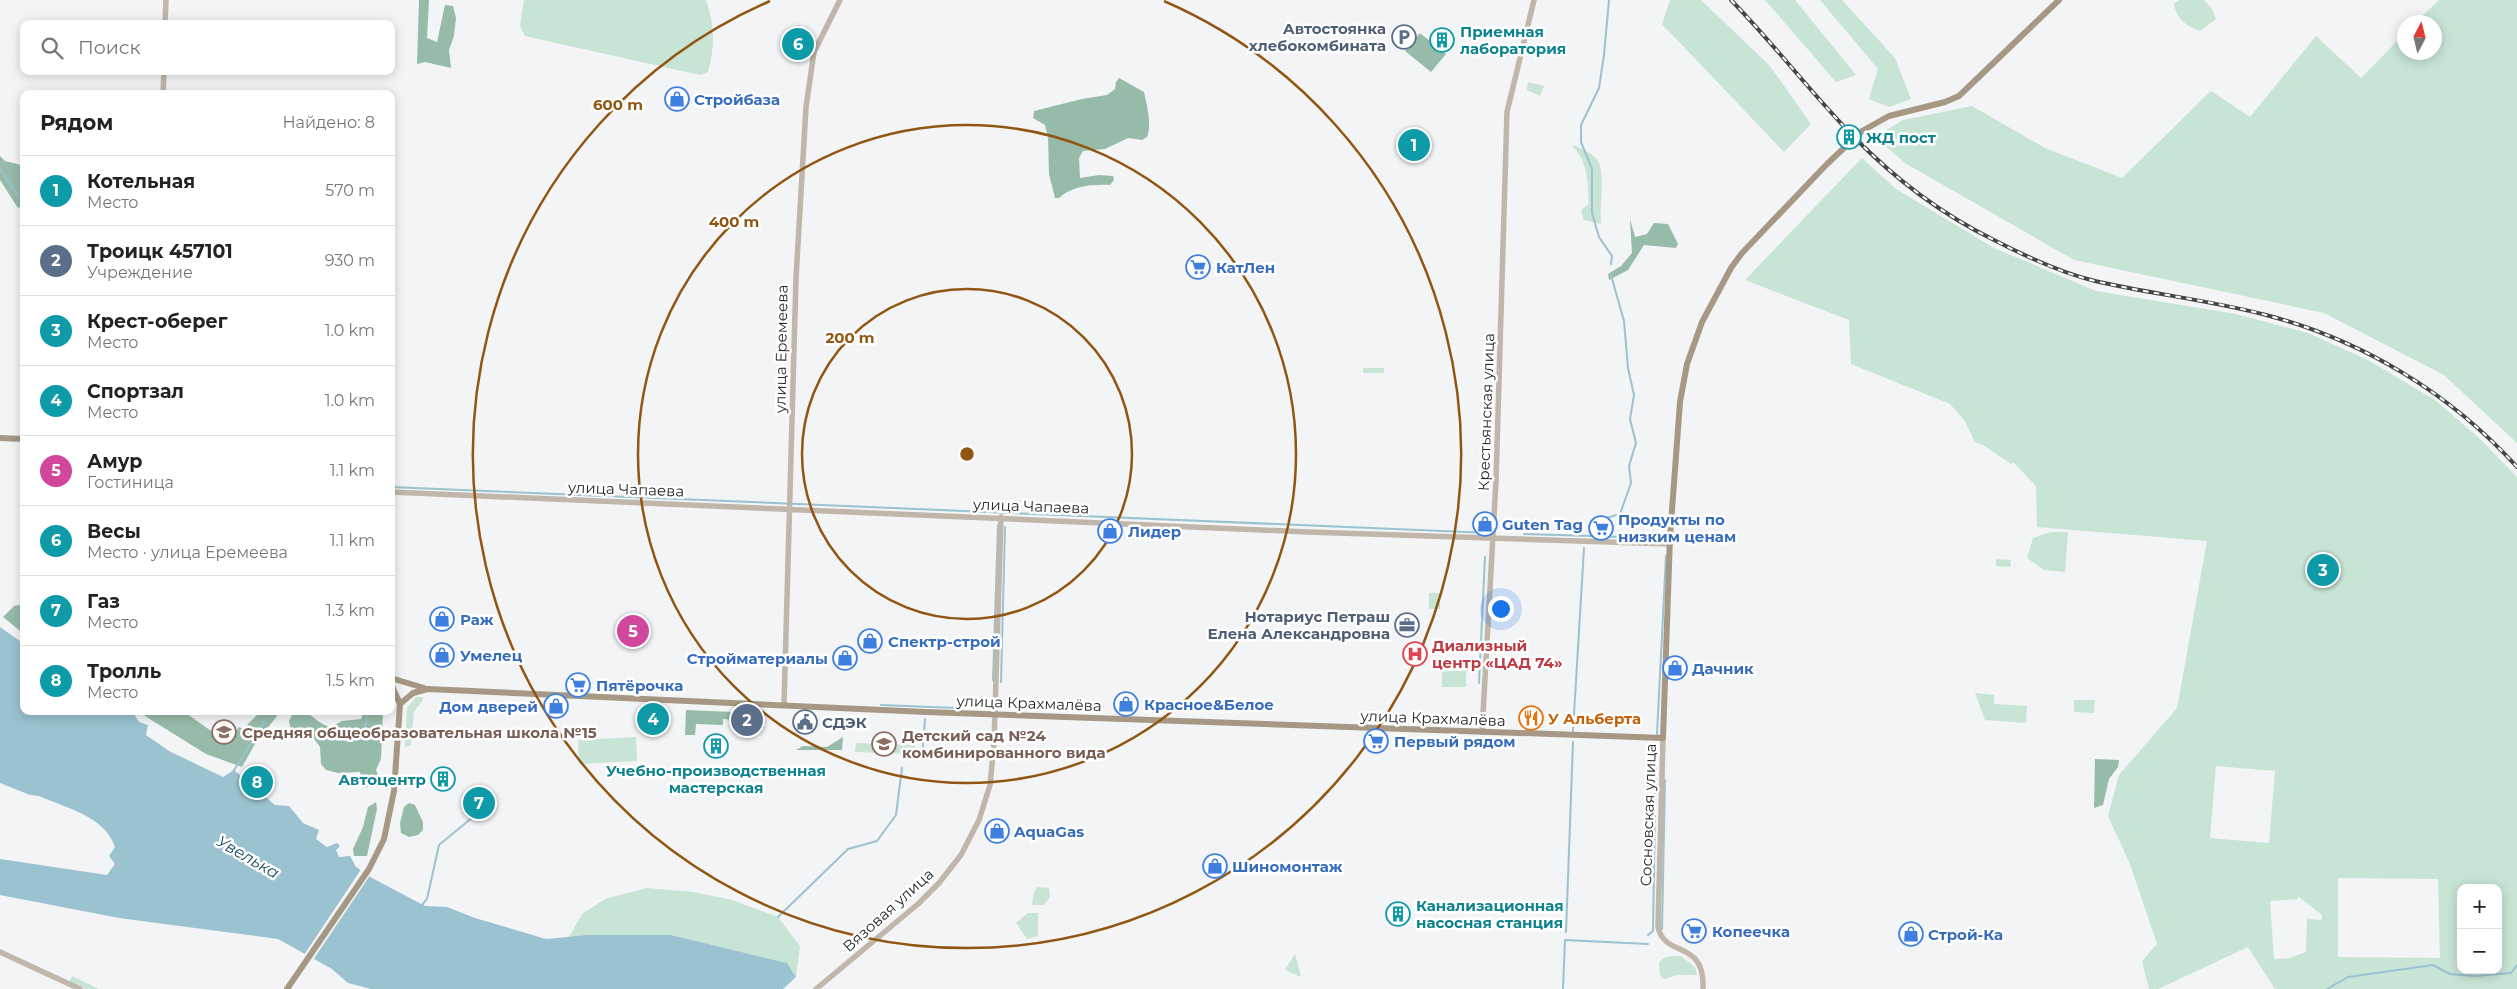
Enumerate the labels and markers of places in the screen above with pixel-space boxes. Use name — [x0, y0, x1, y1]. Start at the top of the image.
place label: Автостоянка хлебокомбината — [1249, 19, 1386, 55]
place label: Приемная лаборатория — [1460, 22, 1566, 58]
parking icon: Автостоянка хлебокомбината — [1391, 24, 1417, 50]
pin: 6 — [782, 25, 814, 63]
building icon: Приемная лаборатория — [1429, 27, 1455, 53]
shop icon: Стройбаза — [664, 86, 690, 112]
place label: Стройбаза — [694, 90, 780, 109]
building icon: ЖД пост — [1836, 124, 1862, 150]
pin: 1 — [1398, 126, 1430, 164]
place label: ЖД пост — [1866, 128, 1936, 147]
supermarket icon: КатЛен — [1185, 254, 1211, 280]
place label: КатЛен — [1216, 258, 1275, 277]
centre of rings — [958, 445, 976, 463]
place label: Продукты по низким ценам — [1618, 510, 1736, 546]
shop icon: Guten Tag — [1472, 511, 1498, 537]
place label: Guten Tag — [1502, 515, 1583, 534]
supermarket icon: Продукты по низким ценам — [1588, 515, 1614, 541]
shop icon: Лидер — [1097, 518, 1123, 544]
place label: Лидер — [1128, 522, 1181, 541]
pin: 3 — [2307, 551, 2339, 589]
shop icon: Раж — [429, 606, 455, 632]
place label: Нотариус Петраш Елена Александровна — [1208, 607, 1390, 643]
place label: Раж — [460, 610, 494, 629]
pin: 5 — [617, 612, 649, 650]
office icon: Нотариус Петраш Елена Александровна — [1394, 612, 1420, 638]
shop icon: Спектр-строй — [857, 628, 883, 654]
place label: Спектр-строй — [888, 632, 1001, 651]
place label: Диализный центр «ЦАД 74» — [1432, 636, 1562, 672]
hospital icon: Диализный центр «ЦАД 74» — [1402, 641, 1428, 667]
shop icon: Умелец — [429, 642, 455, 668]
shop icon: Стройматериалы — [832, 645, 858, 671]
place label: Умелец — [460, 646, 523, 665]
place label: Стройматериалы — [687, 649, 828, 668]
shop icon: Дачник — [1662, 655, 1688, 681]
place label: Дачник — [1692, 659, 1754, 678]
supermarket icon: Пятёрочка — [565, 672, 591, 698]
place label: Пятёрочка — [596, 676, 683, 695]
shop icon: Красное&Белое — [1113, 691, 1139, 717]
shop icon: Дом дверей — [543, 693, 569, 719]
place label: Красное&Белое — [1144, 695, 1274, 714]
place label: Дом дверей — [439, 697, 538, 716]
pin: 4 — [637, 700, 669, 738]
pin: 2 — [731, 701, 763, 739]
restaurant icon: У Альберта — [1518, 705, 1544, 731]
public building icon: СДЭК — [792, 709, 818, 735]
place label: У Альберта — [1548, 709, 1641, 728]
place label: СДЭК — [822, 713, 867, 732]
school or university icon: Средняя общеобразовательная школа №15 — [211, 719, 237, 745]
place label: Средняя общеобразовательная школа №15 — [242, 723, 597, 742]
place label: Детский сад №24 комбинированного вида — [902, 726, 1105, 762]
supermarket icon: Первый рядом — [1363, 728, 1389, 754]
school or university icon: Детский сад №24 комбинированного вида — [871, 731, 897, 757]
place label: Первый рядом — [1394, 732, 1516, 751]
building icon: Учебно-производственная мастерская — [703, 733, 729, 759]
place label: Учебно-производственная мастерская — [606, 761, 826, 797]
pin: 8 — [241, 763, 273, 801]
building icon: Автоцентр — [430, 766, 456, 792]
place label: Автоцентр — [338, 770, 426, 789]
pin: 7 — [463, 784, 495, 822]
shop icon: AquaGas — [984, 818, 1010, 844]
place label: AquaGas — [1013, 822, 1084, 841]
shop icon: Шиномонтаж — [1202, 853, 1228, 879]
place label: Шиномонтаж — [1232, 857, 1343, 876]
place label: Канализационная насосная станция — [1416, 896, 1564, 932]
building icon: Канализационная насосная станция — [1385, 901, 1411, 927]
supermarket icon: Копеечка — [1681, 918, 1707, 944]
shop icon: Строй-Ка — [1898, 921, 1924, 947]
place label: Копеечка — [1712, 922, 1790, 941]
place label: Строй-Ка — [1928, 925, 2003, 944]

